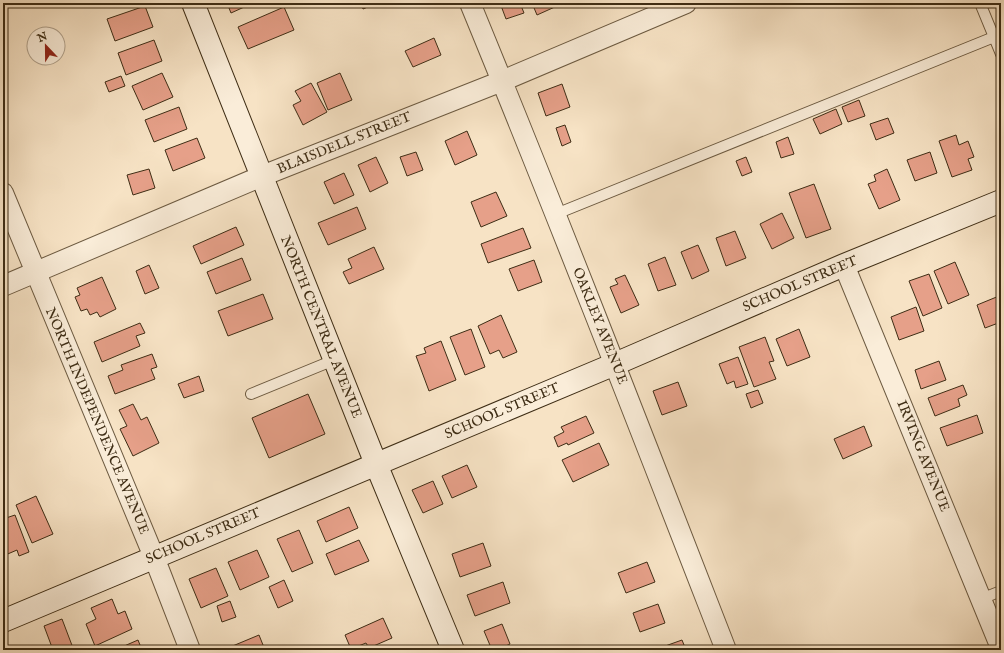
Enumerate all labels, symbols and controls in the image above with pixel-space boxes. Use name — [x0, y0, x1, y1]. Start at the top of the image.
north arrow — [26, 26, 66, 66]
text: N — [35, 29, 50, 46]
street label: BLAISDELL STREET — [274, 108, 414, 178]
street label: NORTH CENTRAL AVENUE — [276, 233, 366, 421]
street label: SCHOOL STREET — [740, 251, 861, 316]
street label: OAKLEY AVENUE — [568, 265, 632, 387]
street label: NORTH INDEPENDENCE AVENUE — [41, 305, 153, 537]
street label: SCHOOL STREET — [442, 378, 563, 443]
street label: IRVING AVENUE — [892, 398, 954, 515]
street label: SCHOOL STREET — [143, 503, 264, 568]

